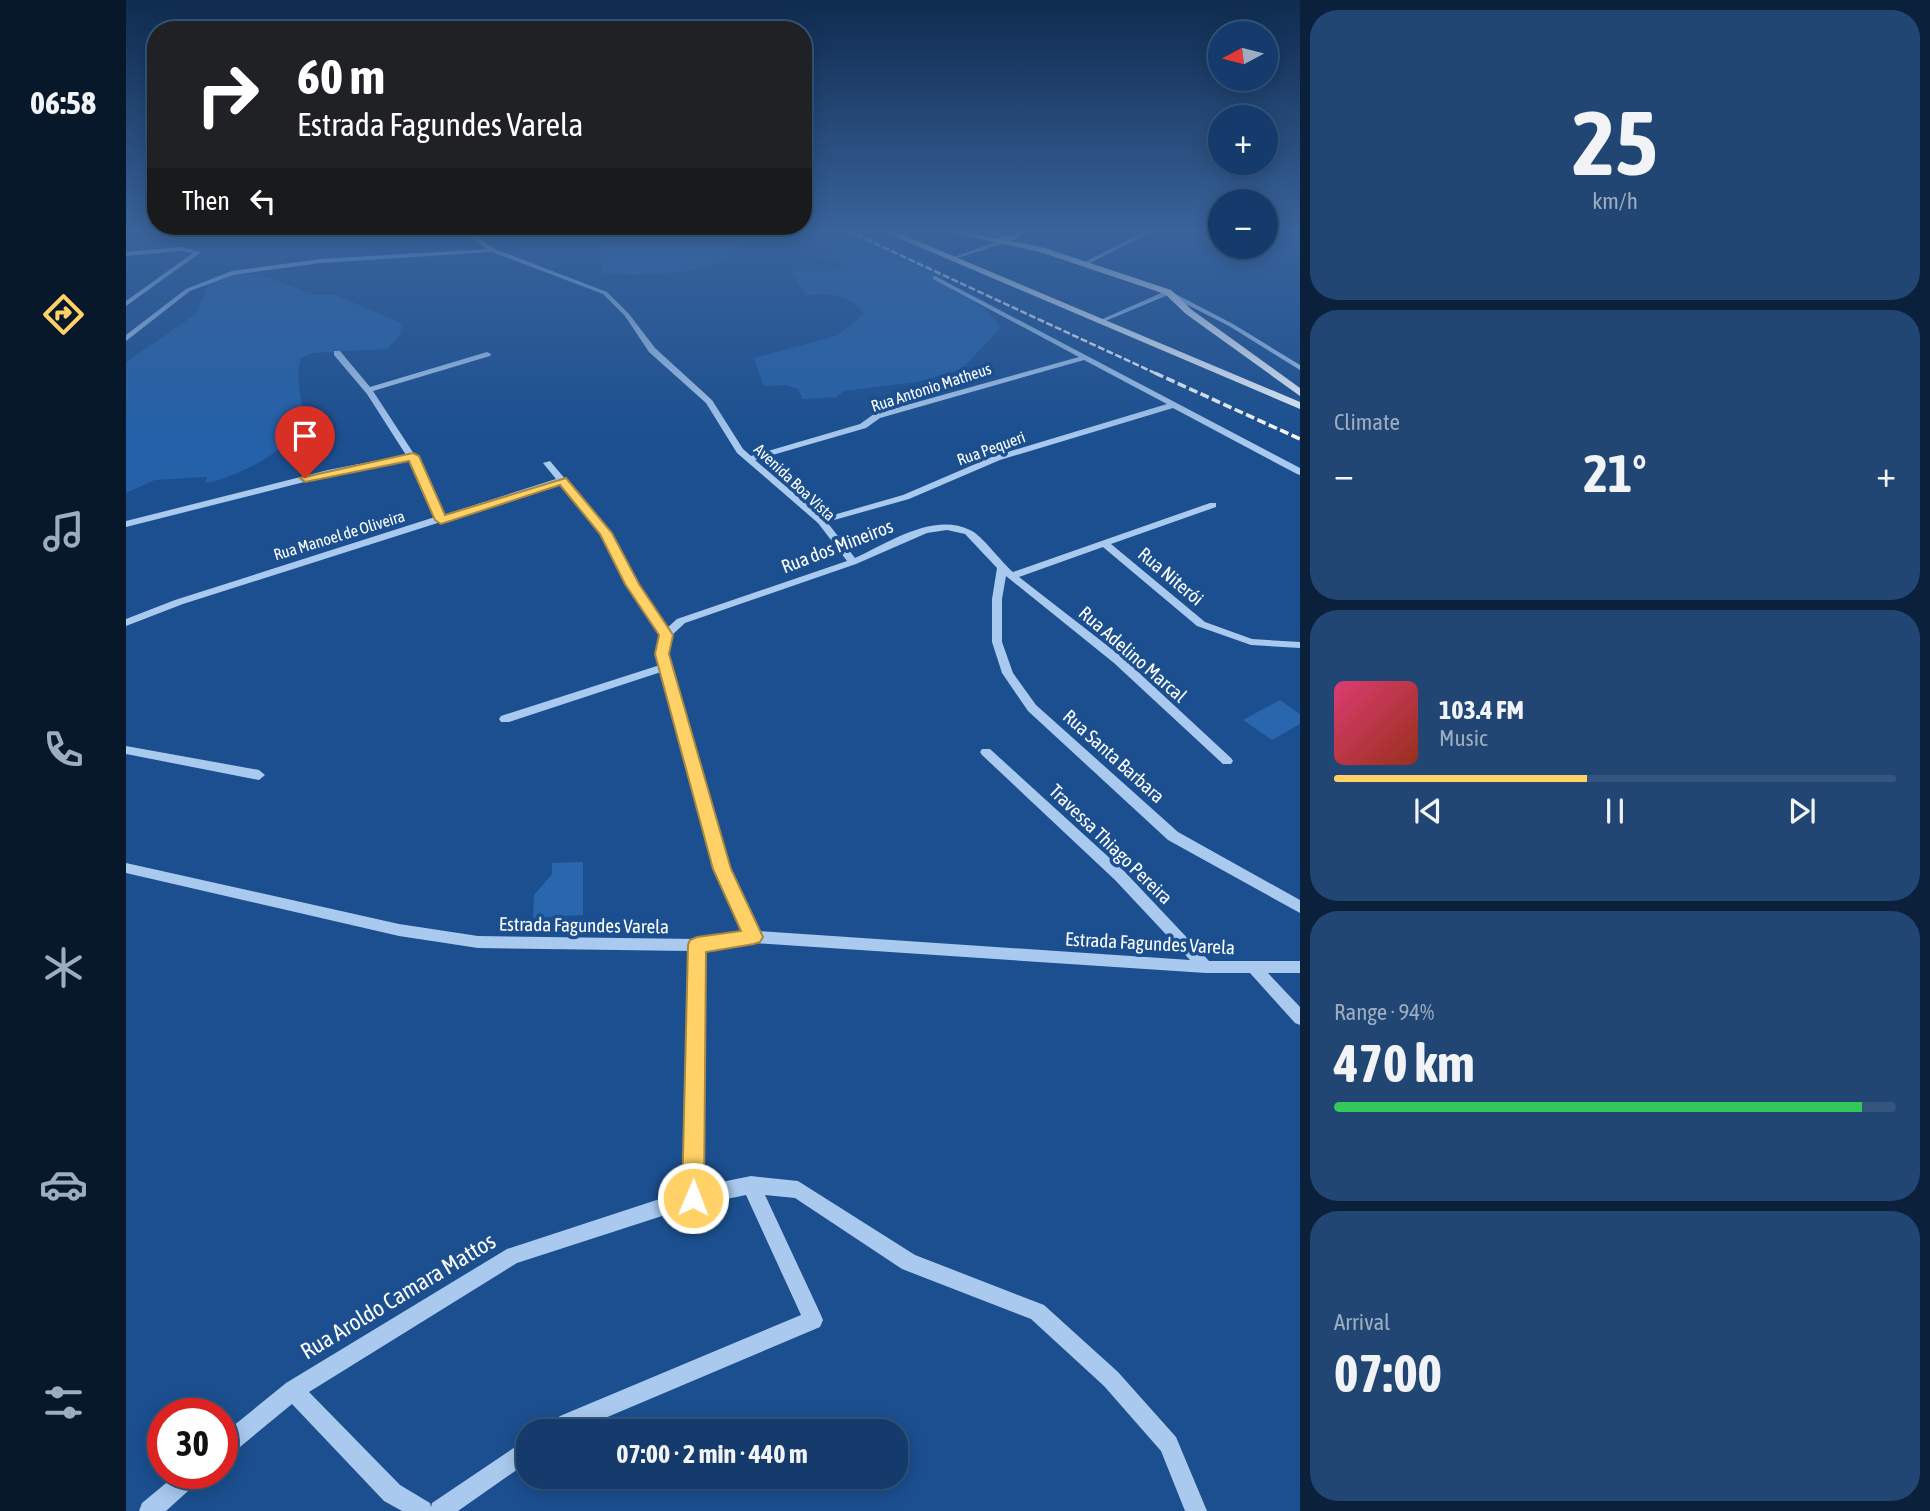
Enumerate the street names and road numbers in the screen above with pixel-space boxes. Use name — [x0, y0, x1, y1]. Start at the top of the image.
street label: Rua Antonio Matheus — [869, 359, 994, 415]
street label: Rua Pequeri — [954, 427, 1028, 470]
street label: Avenida Boa Vista — [751, 440, 839, 524]
street label: Rua Manoel de Oliveira — [271, 507, 407, 563]
street label: Rua dos Mineiros — [778, 514, 896, 577]
street label: Rua Niterói — [1134, 542, 1208, 610]
street label: Rua Adelino Marcal — [1075, 601, 1191, 707]
street label: Rua Santa Barbara — [1059, 705, 1169, 807]
street label: Travessa Thiago Pereira — [1045, 780, 1177, 908]
street label: Estrada Fagundes Varela — [499, 913, 669, 937]
street label: Estrada Fagundes Varela — [1065, 928, 1235, 958]
street label: Rua Aroldo Camara Mattos — [296, 1228, 500, 1364]

